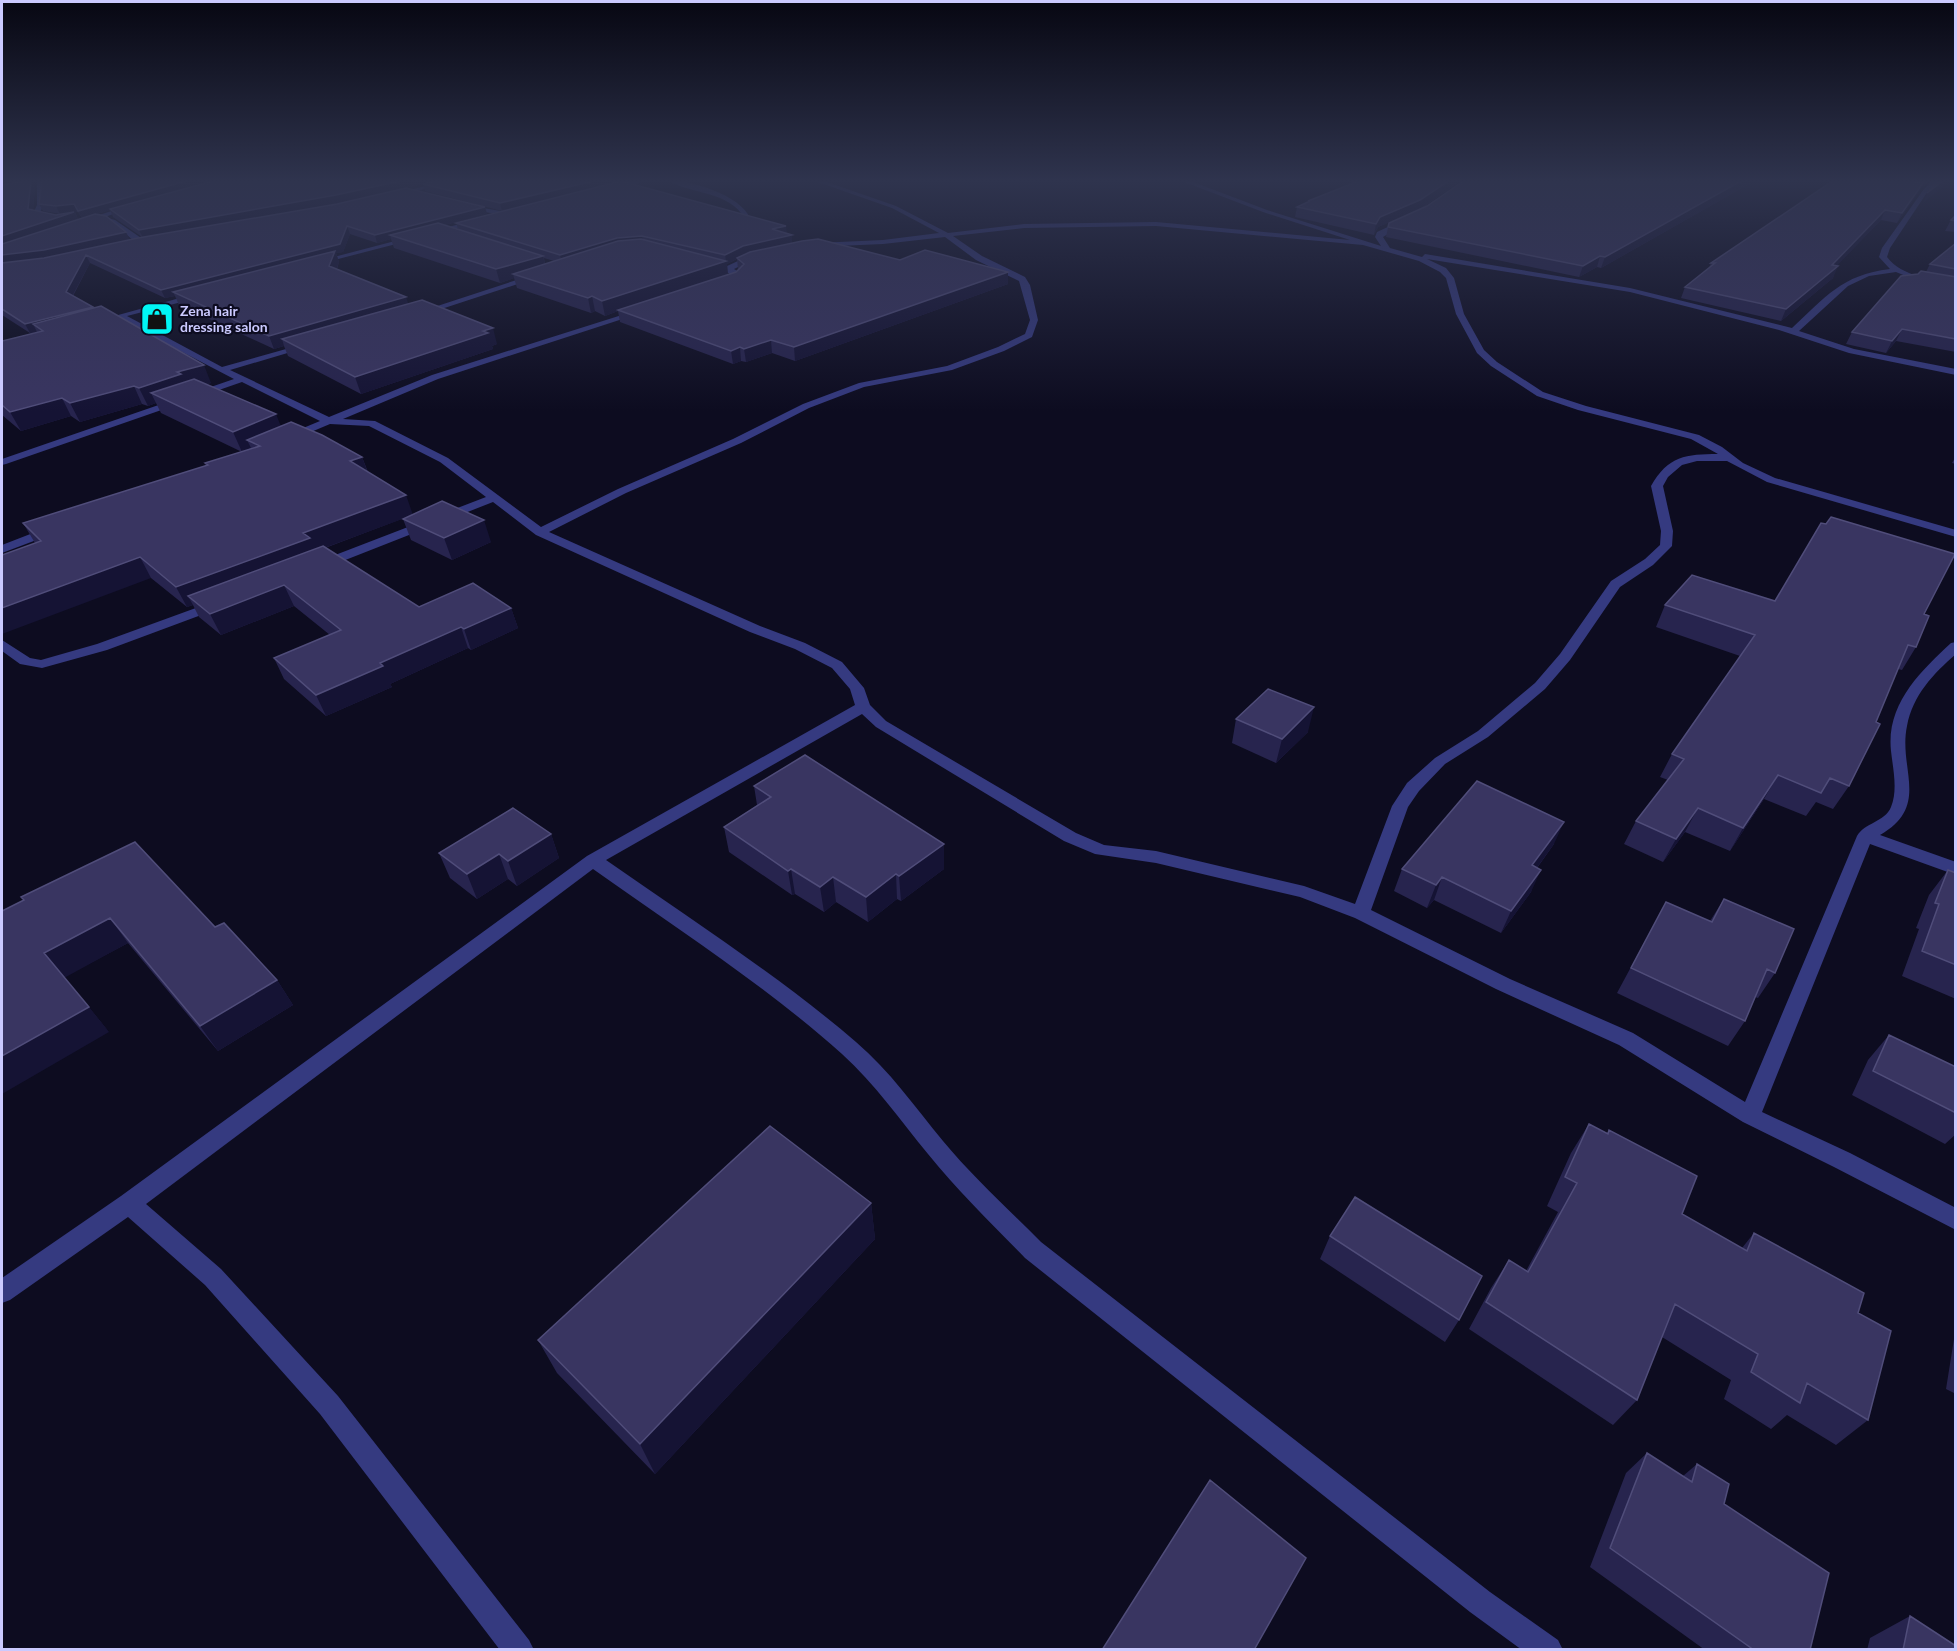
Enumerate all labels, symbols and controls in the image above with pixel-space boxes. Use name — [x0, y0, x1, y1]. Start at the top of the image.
shop icon: Zena hair dressing salon — [139, 301, 175, 337]
place label: Zena hair dressing salon — [180, 302, 268, 335]

